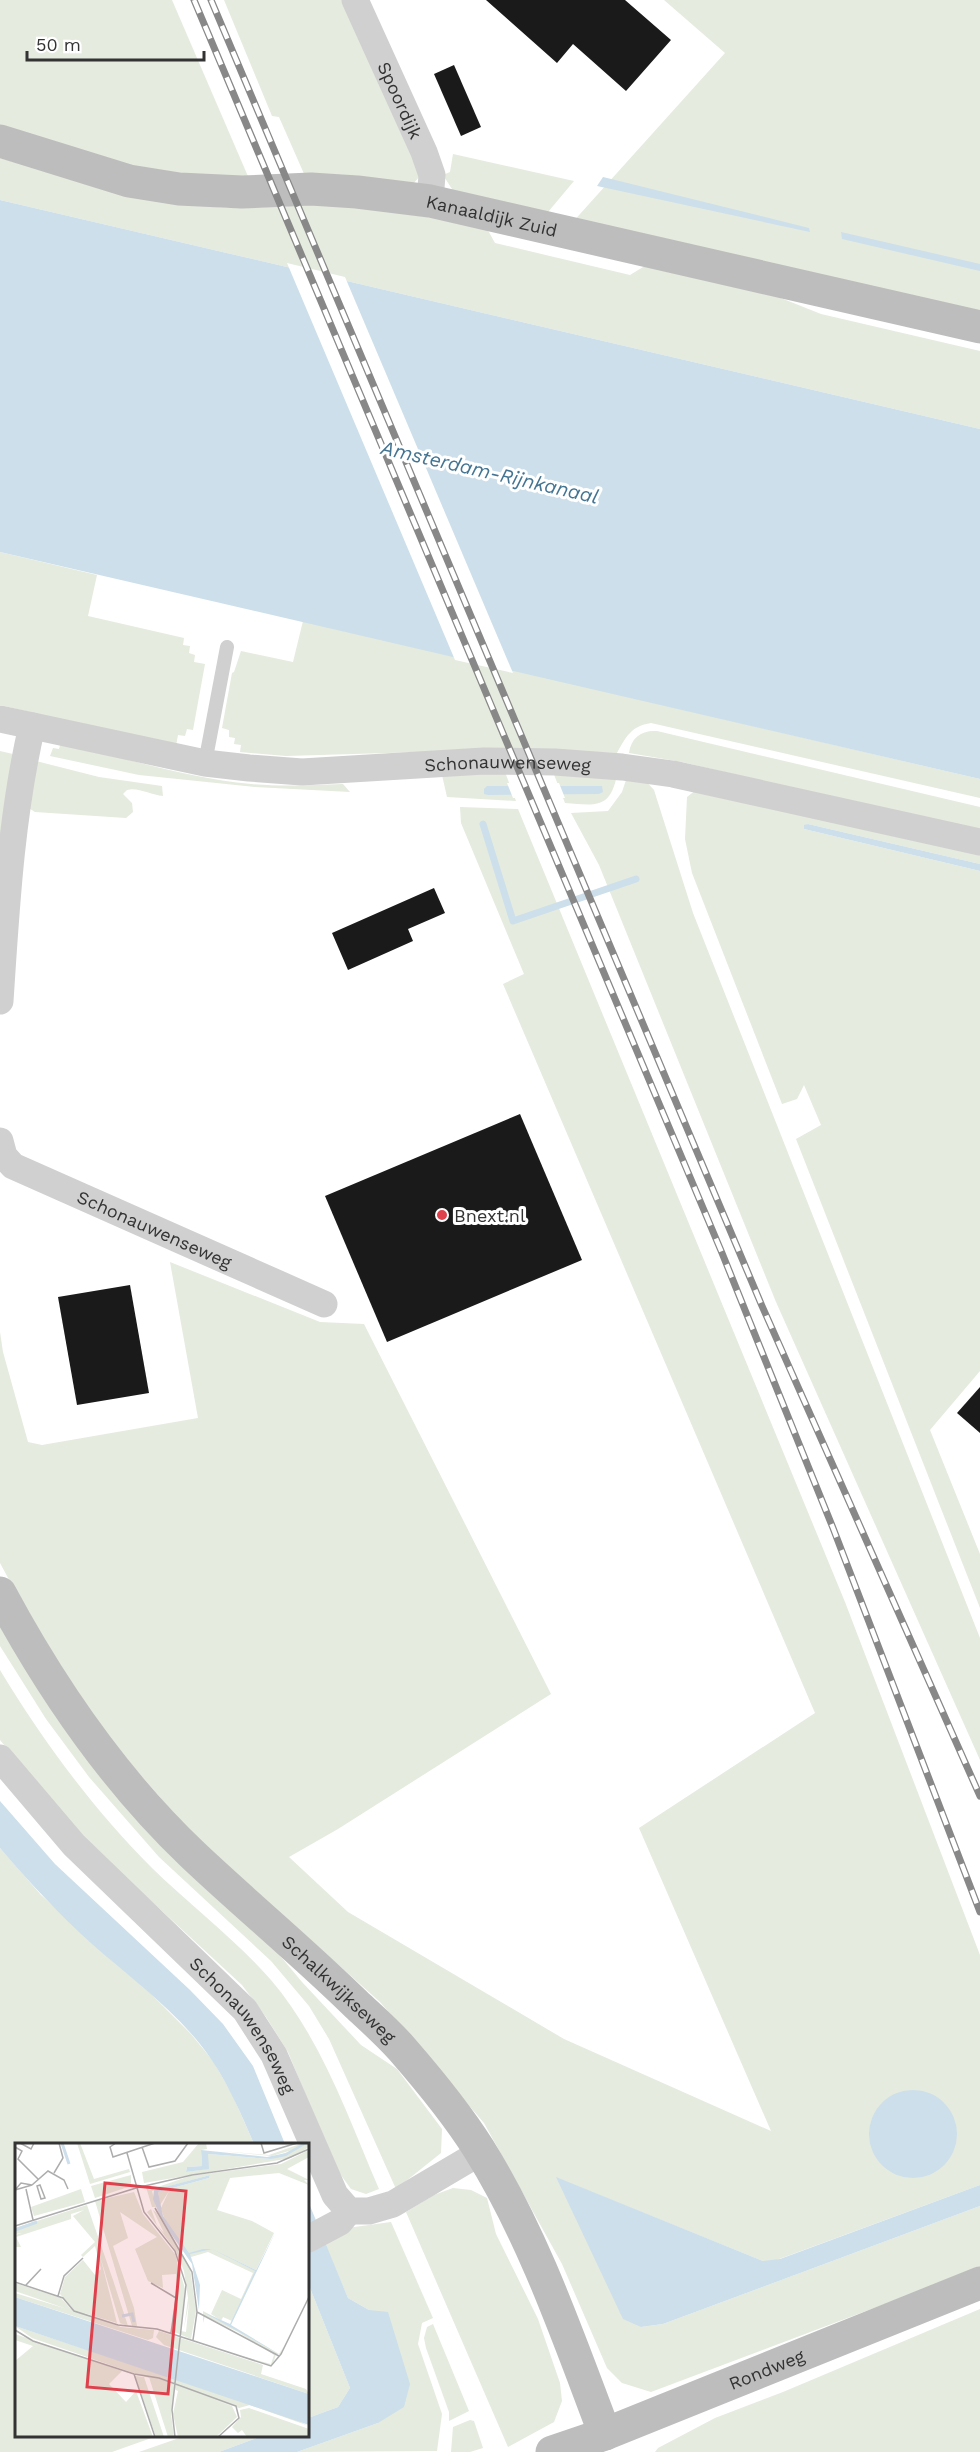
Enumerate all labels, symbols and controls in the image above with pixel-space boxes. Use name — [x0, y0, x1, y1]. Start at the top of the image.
scale bar — [27, 24, 204, 62]
text: 50 m — [36, 34, 81, 55]
street label: Spoordijk — [374, 58, 427, 142]
street label: Kanaaldijk Zuid — [424, 190, 560, 240]
water label: Amsterdam-Rijnkanaal — [378, 435, 601, 509]
street label: Schonauwenseweg — [424, 750, 592, 775]
street label: Schonauwenseweg — [74, 1185, 236, 1272]
place label: Bnext.nl — [454, 1205, 526, 1226]
marker: Bnext.nl — [435, 1208, 449, 1222]
street label: Schalkwijkseweg — [278, 1931, 401, 2047]
street label: Schonauwenseweg — [186, 1952, 300, 2097]
inset map — [15, 2143, 309, 2437]
street label: Rondweg — [726, 2344, 808, 2394]

